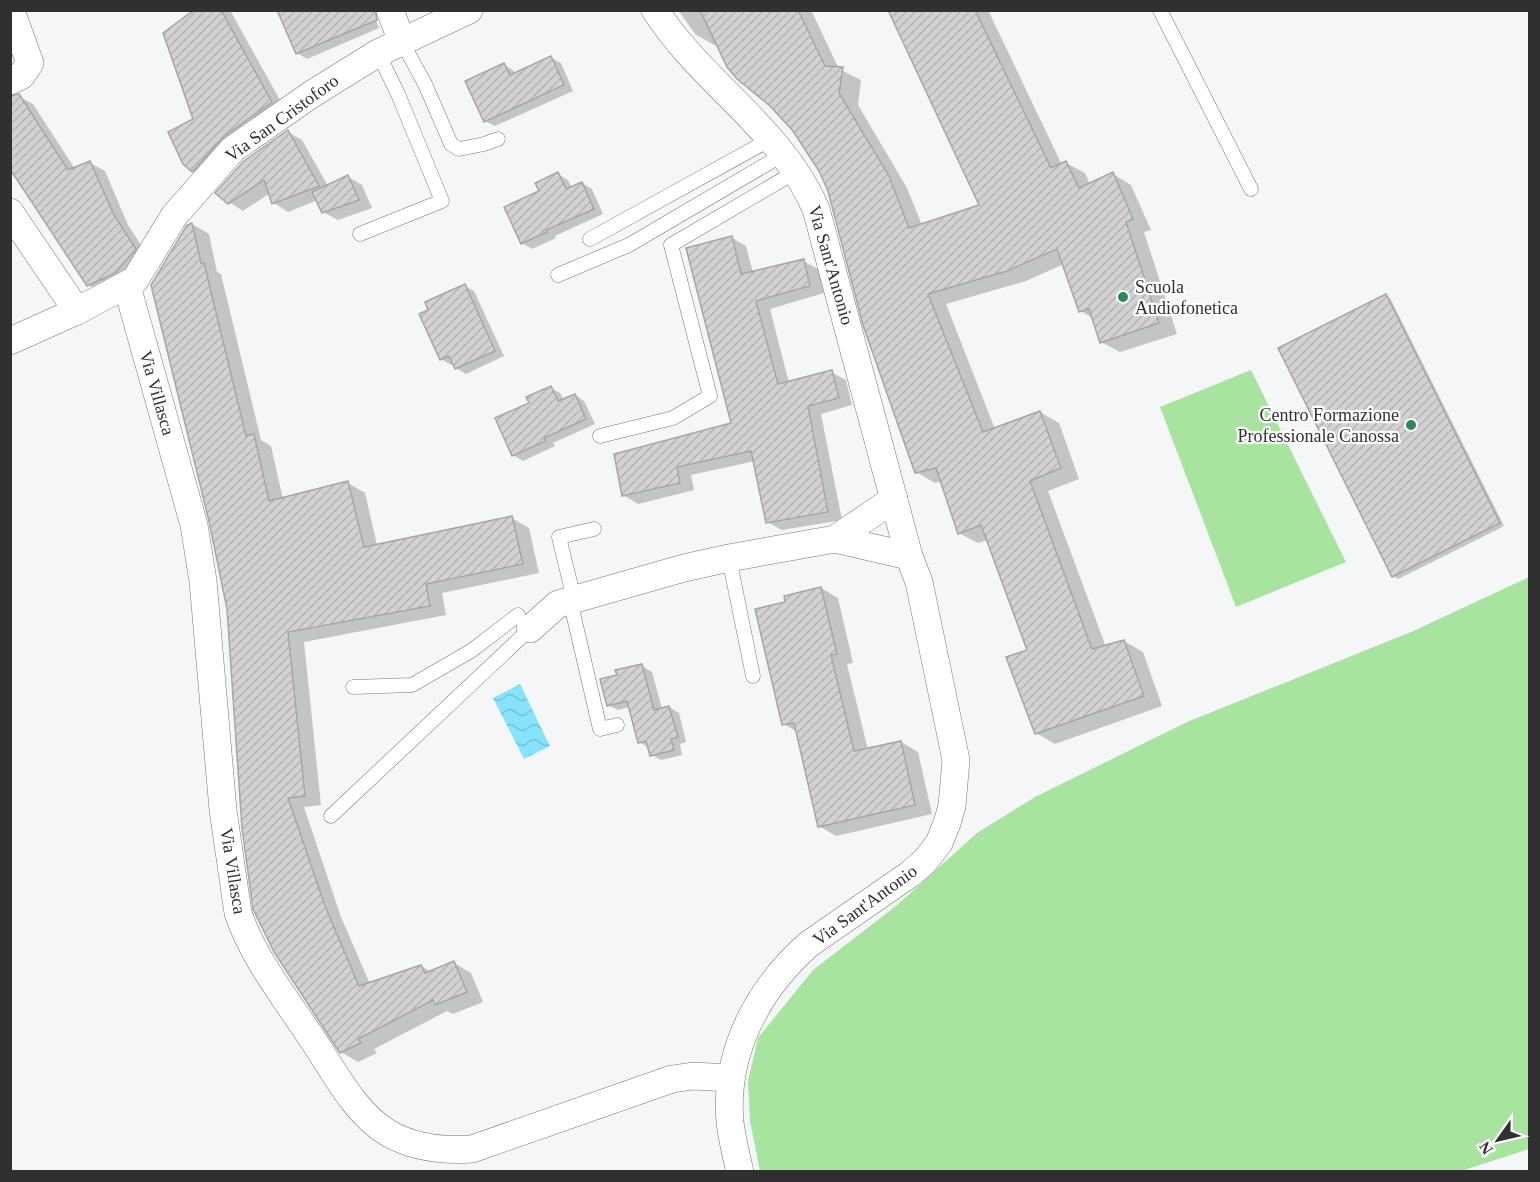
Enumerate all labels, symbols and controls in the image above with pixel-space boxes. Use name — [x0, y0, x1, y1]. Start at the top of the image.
street label: Via San Cristoforo — [222, 70, 342, 166]
street label: Via Sant'Antonio — [804, 203, 858, 327]
place label: Scuola Audiofonetica — [1135, 277, 1238, 318]
marker: Scuola Audiofonetica — [1116, 290, 1130, 304]
street label: Via Villasca — [135, 348, 179, 438]
place label: Centro Formazione Professionale Canossa — [1238, 405, 1399, 446]
marker: Centro Formazione Professionale Canossa — [1404, 418, 1418, 432]
street label: Via Villasca — [216, 826, 250, 916]
street label: Via Sant'Antonio — [809, 861, 921, 949]
north arrow — [1468, 1110, 1528, 1170]
text: N — [1475, 1138, 1496, 1158]

